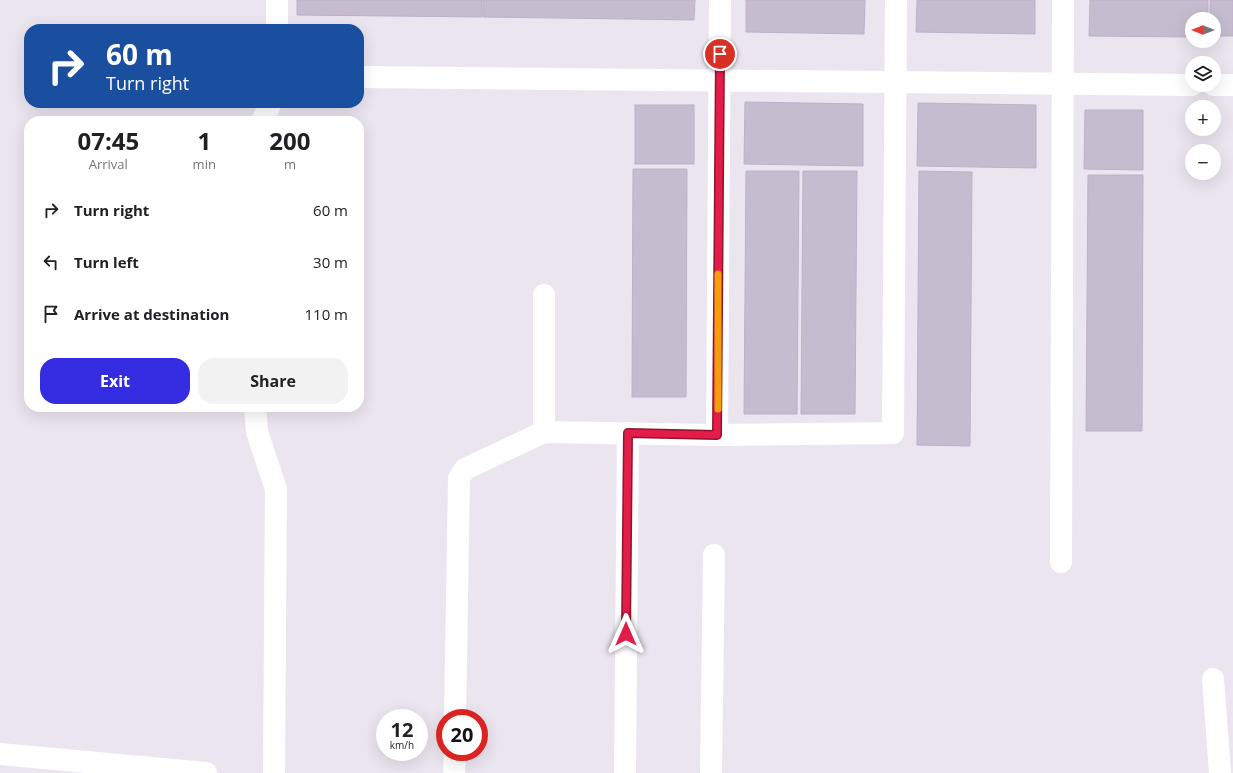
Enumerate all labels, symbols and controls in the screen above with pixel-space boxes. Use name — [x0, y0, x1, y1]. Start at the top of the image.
north arrow — [1185, 12, 1221, 48]
map controls — [1185, 12, 1221, 180]
text: 60 m — [106, 35, 173, 73]
pin — [703, 37, 737, 71]
icon: right — [40, 40, 92, 92]
icon: arrive — [709, 43, 731, 65]
button: layers — [1185, 56, 1221, 92]
text: Turn right — [106, 71, 189, 95]
button: + — [1185, 100, 1221, 136]
text: 07:45 — [77, 124, 139, 157]
text: 1 — [197, 124, 211, 157]
text: 200 — [269, 124, 311, 157]
button: − — [1185, 144, 1221, 180]
text: Arrival — [89, 155, 128, 173]
text: min — [193, 155, 216, 173]
text: m — [284, 155, 296, 173]
icon: right — [40, 199, 62, 221]
text: Turn right — [74, 200, 149, 220]
text: 60 m — [313, 200, 348, 220]
icon: left — [40, 251, 62, 273]
text: Turn left — [74, 252, 139, 272]
text: 30 m — [313, 252, 348, 272]
icon: arrive — [40, 303, 62, 325]
text: Arrive at destination — [74, 304, 229, 324]
text: 110 m — [304, 304, 348, 324]
button: Exit — [40, 358, 190, 404]
button: Share — [198, 358, 348, 404]
position arrow — [605, 613, 647, 655]
speed limit sign: 20 — [436, 709, 488, 761]
text: 12 — [391, 716, 413, 743]
text: km/h — [390, 738, 414, 752]

